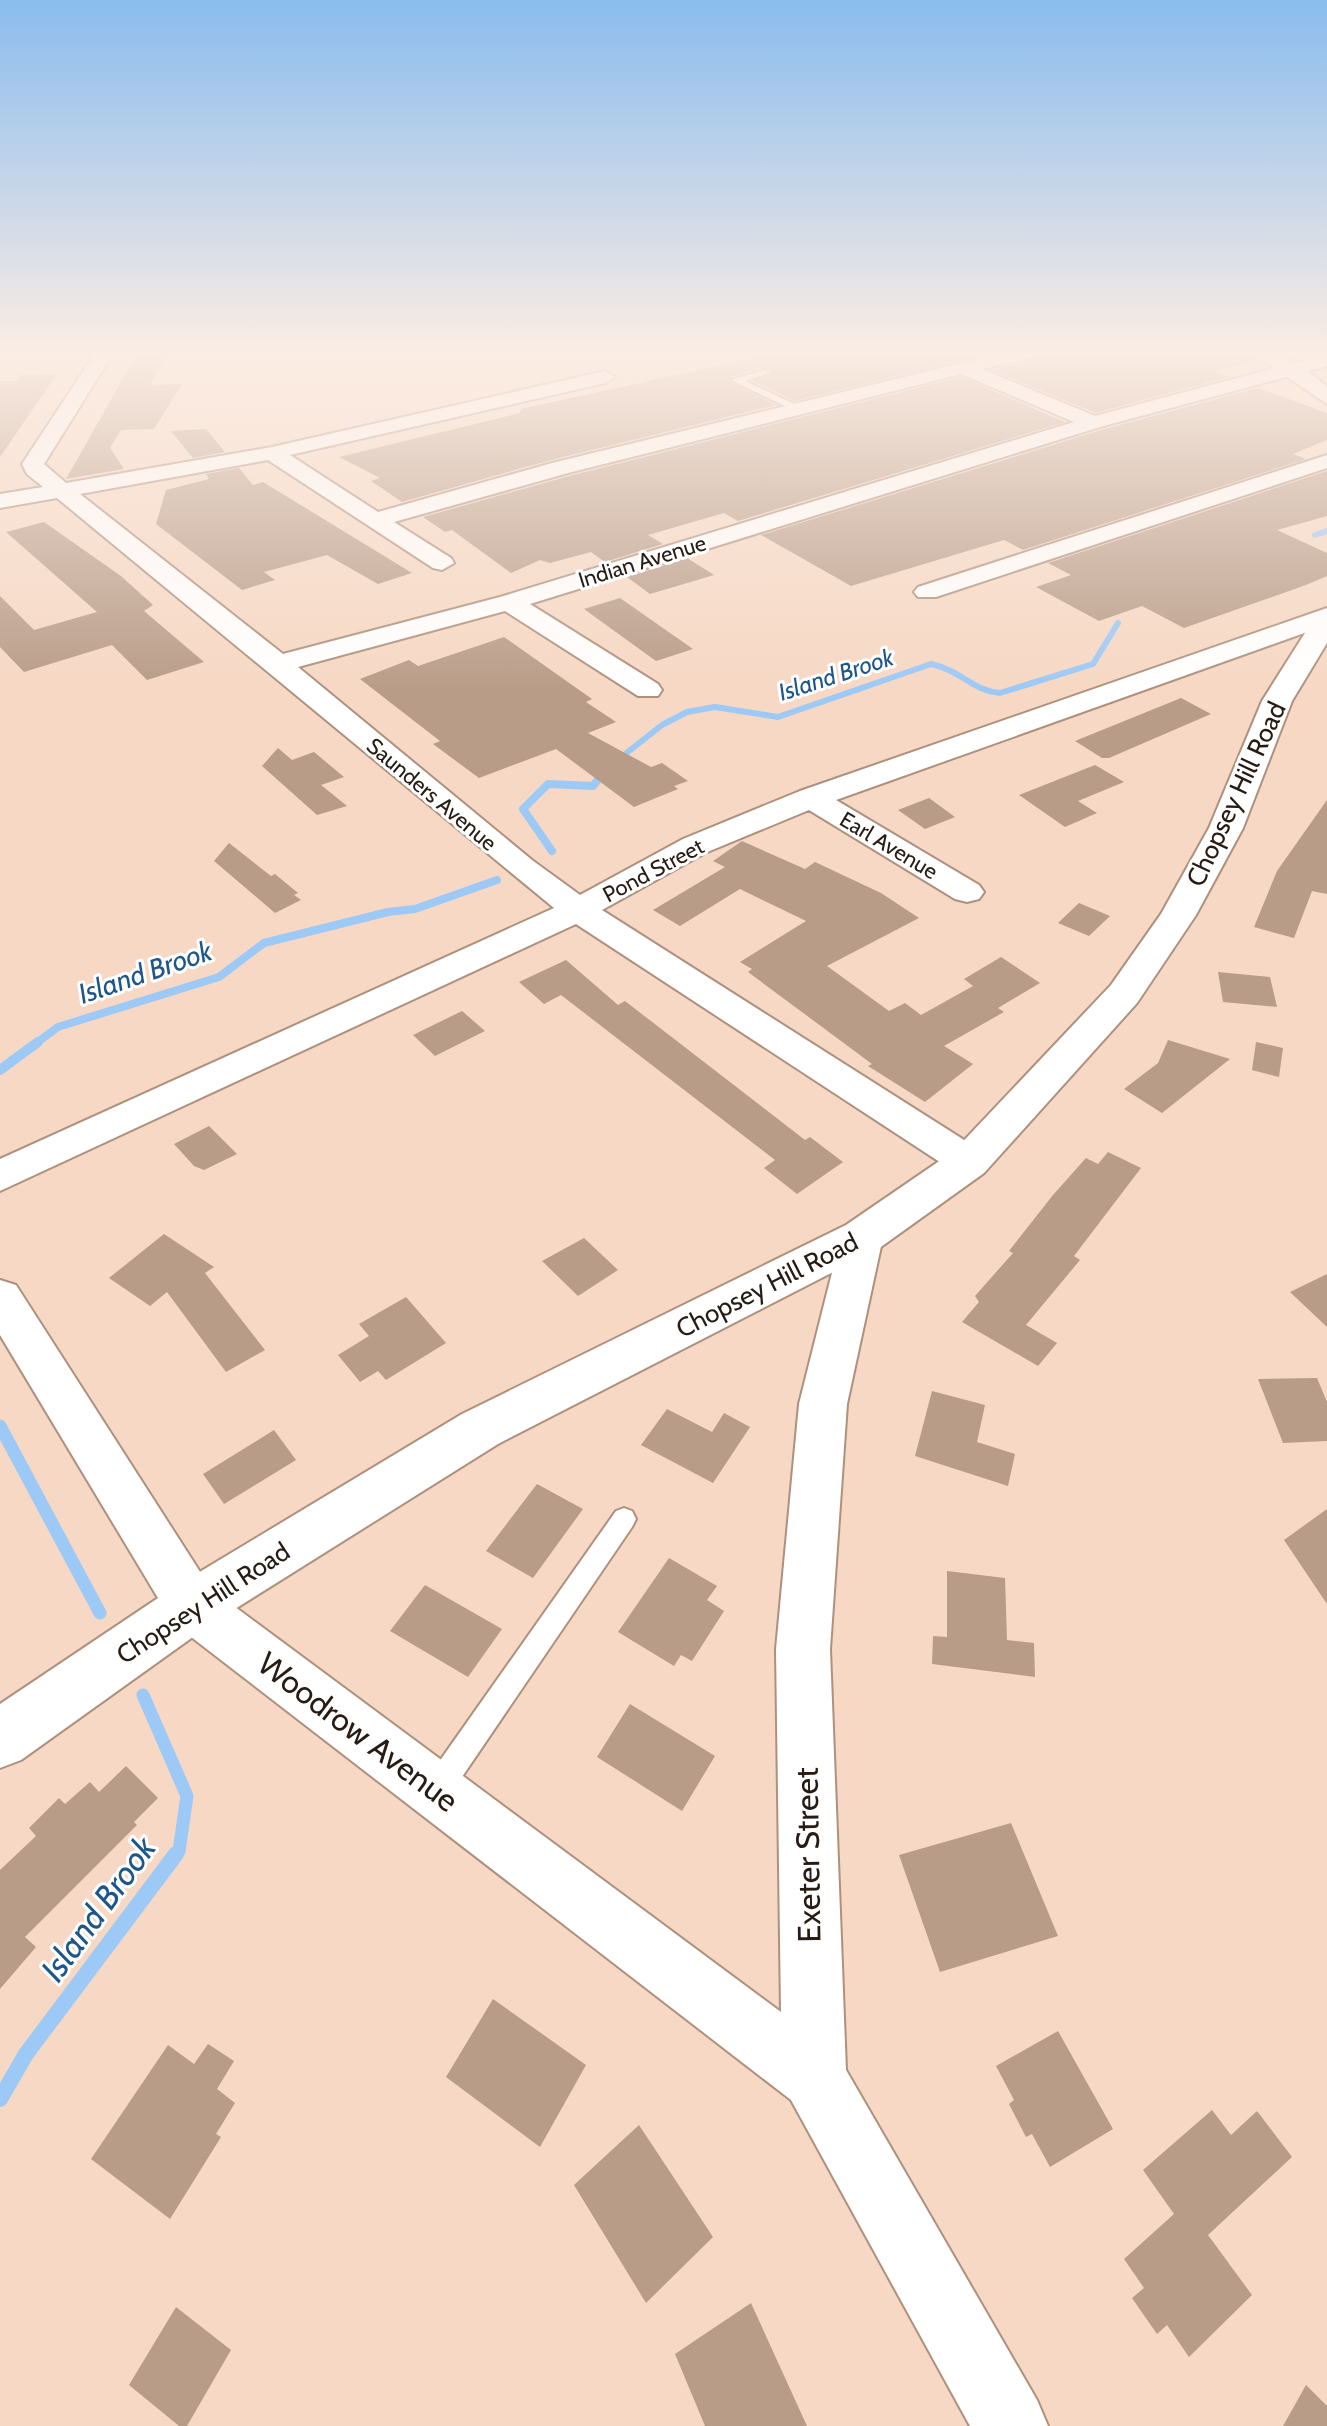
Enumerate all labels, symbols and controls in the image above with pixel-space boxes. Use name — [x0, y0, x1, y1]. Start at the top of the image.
street label: Indian Avenue — [575, 529, 709, 594]
water label: Island Brook — [775, 642, 898, 707]
street label: Chopsey Hill Road — [1179, 697, 1293, 891]
street label: Saunders Avenue — [361, 732, 502, 857]
street label: Earl Avenue — [835, 806, 943, 885]
street label: Pond Street — [598, 832, 709, 908]
water label: Island Brook — [74, 933, 217, 1011]
street label: Chopsey Hill Road — [671, 1225, 863, 1345]
street label: Chopsey Hill Road — [110, 1535, 296, 1671]
street label: Woodrow Avenue — [250, 1644, 466, 1820]
street label: Exeter Street — [786, 1767, 829, 1943]
water label: Island Brook — [31, 1827, 165, 1990]

